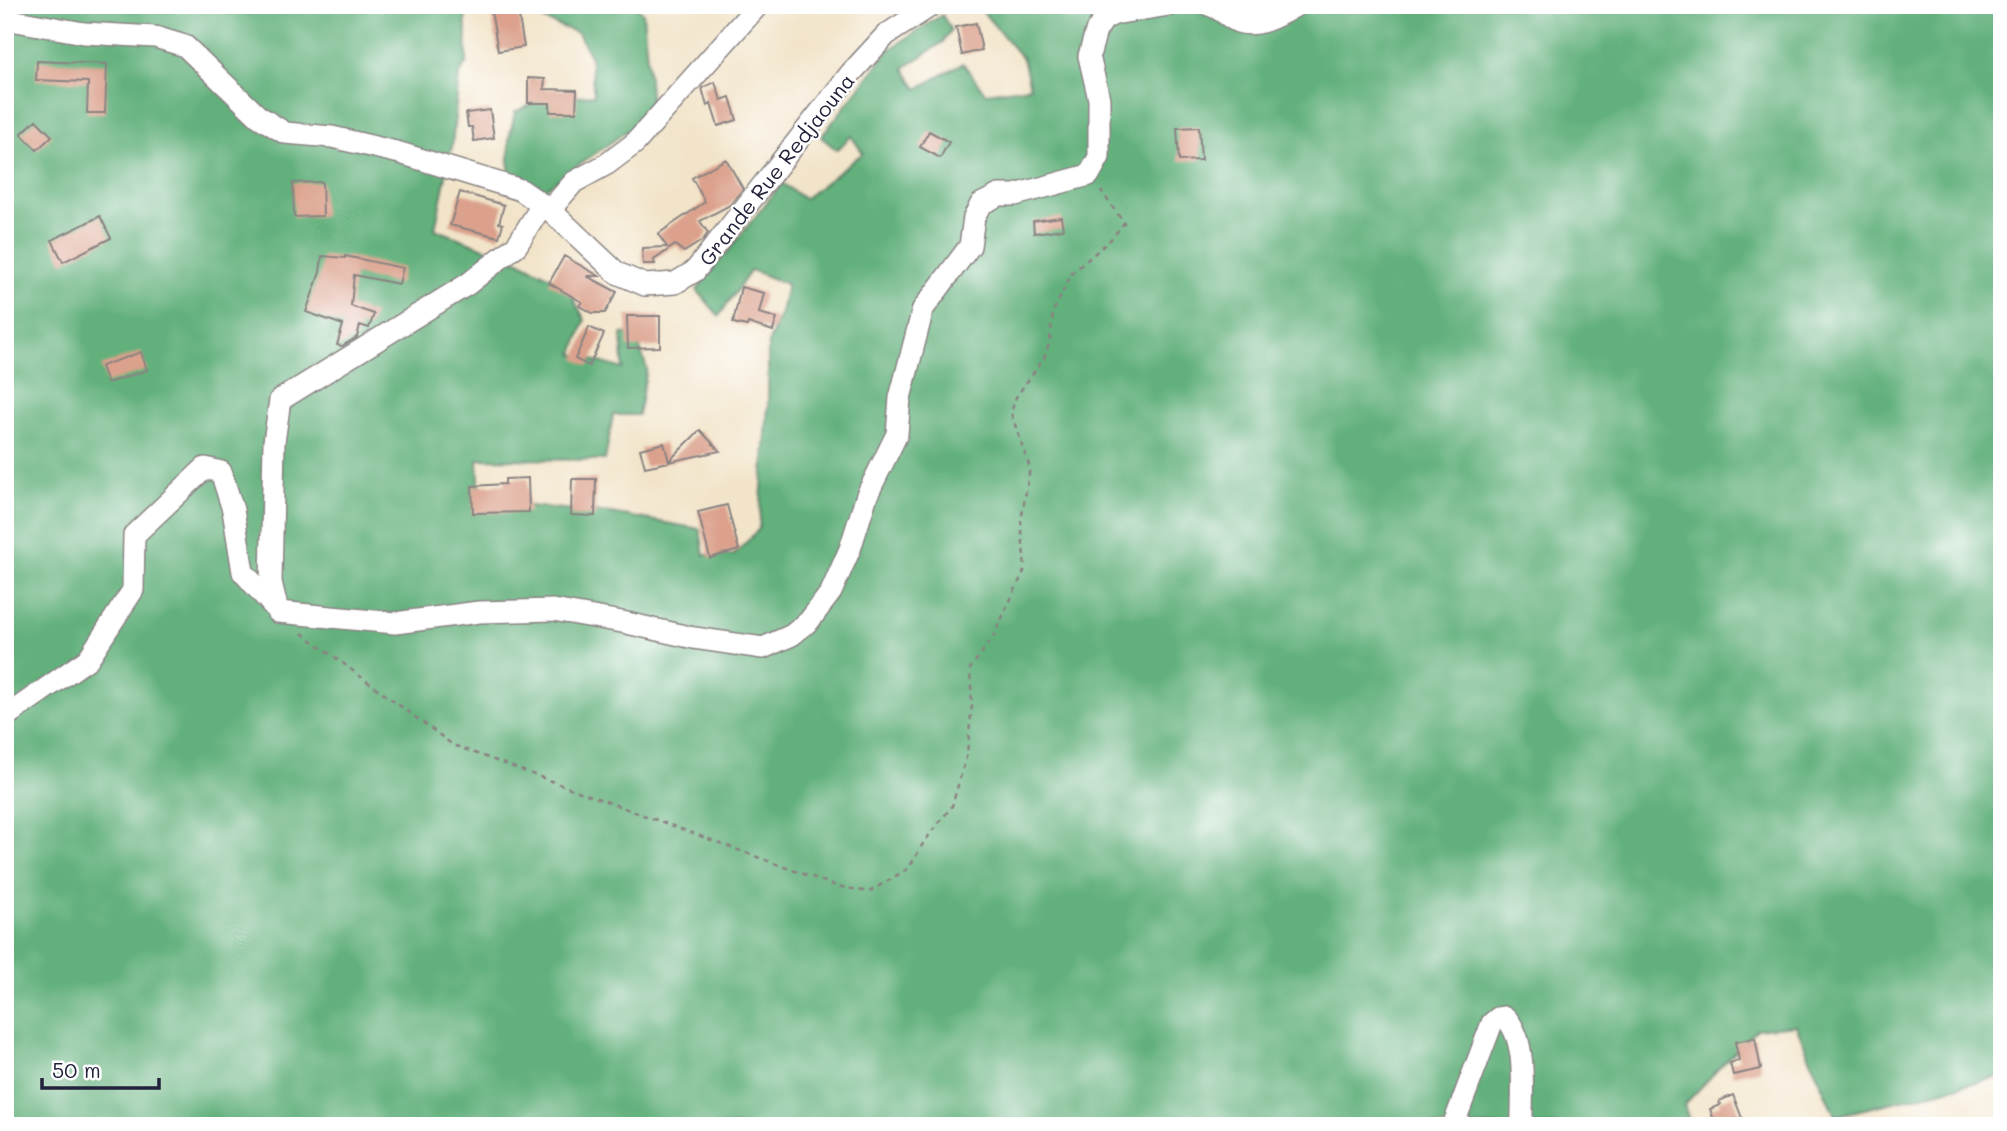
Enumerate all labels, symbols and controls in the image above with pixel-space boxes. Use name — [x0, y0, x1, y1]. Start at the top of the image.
street label: Grande Rue Redjaouna — [692, 67, 860, 271]
scale bar — [42, 1047, 159, 1091]
text: 50 m — [52, 1056, 101, 1083]

